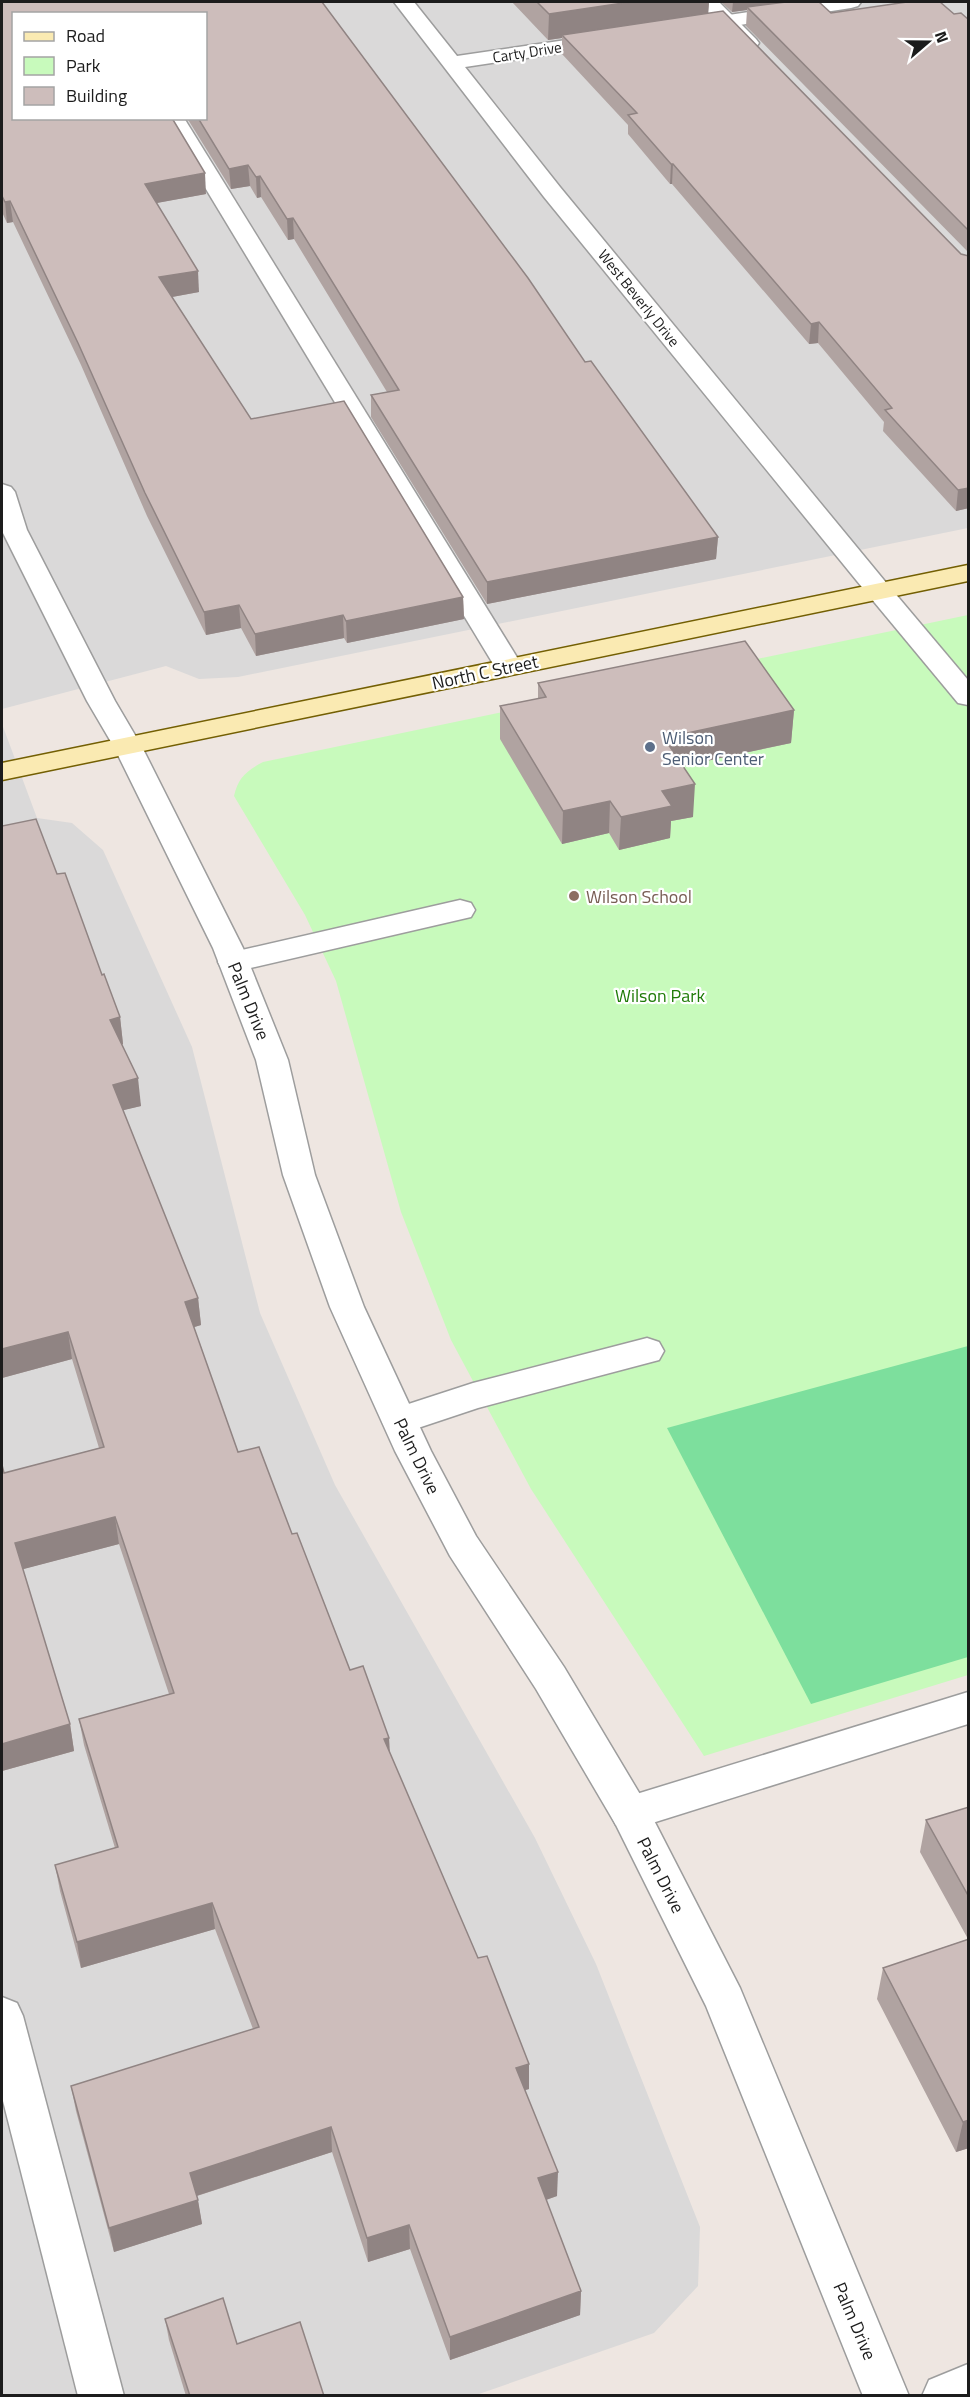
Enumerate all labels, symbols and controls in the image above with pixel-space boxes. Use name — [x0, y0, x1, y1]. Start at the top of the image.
legend — [12, 12, 207, 120]
north arrow — [898, 12, 958, 72]
text: Road — [66, 22, 105, 49]
text: N — [929, 28, 955, 46]
street label: Carty Drive — [491, 35, 563, 69]
text: Park — [66, 52, 101, 79]
text: Building — [66, 82, 127, 109]
street label: West Beverly Drive — [592, 244, 686, 352]
street label: North C Street — [429, 647, 541, 696]
place label: Wilson Senior Center — [662, 724, 764, 772]
marker: Wilson Senior Center — [643, 740, 657, 754]
place label: Wilson School — [586, 883, 692, 910]
marker: Wilson School — [567, 889, 581, 903]
street label: Palm Drive — [221, 958, 277, 1044]
park label: Wilson Park — [615, 982, 705, 1009]
street label: Palm Drive — [387, 1413, 447, 1499]
street label: Palm Drive — [630, 1832, 692, 1918]
street label: Palm Drive — [827, 2278, 883, 2364]

